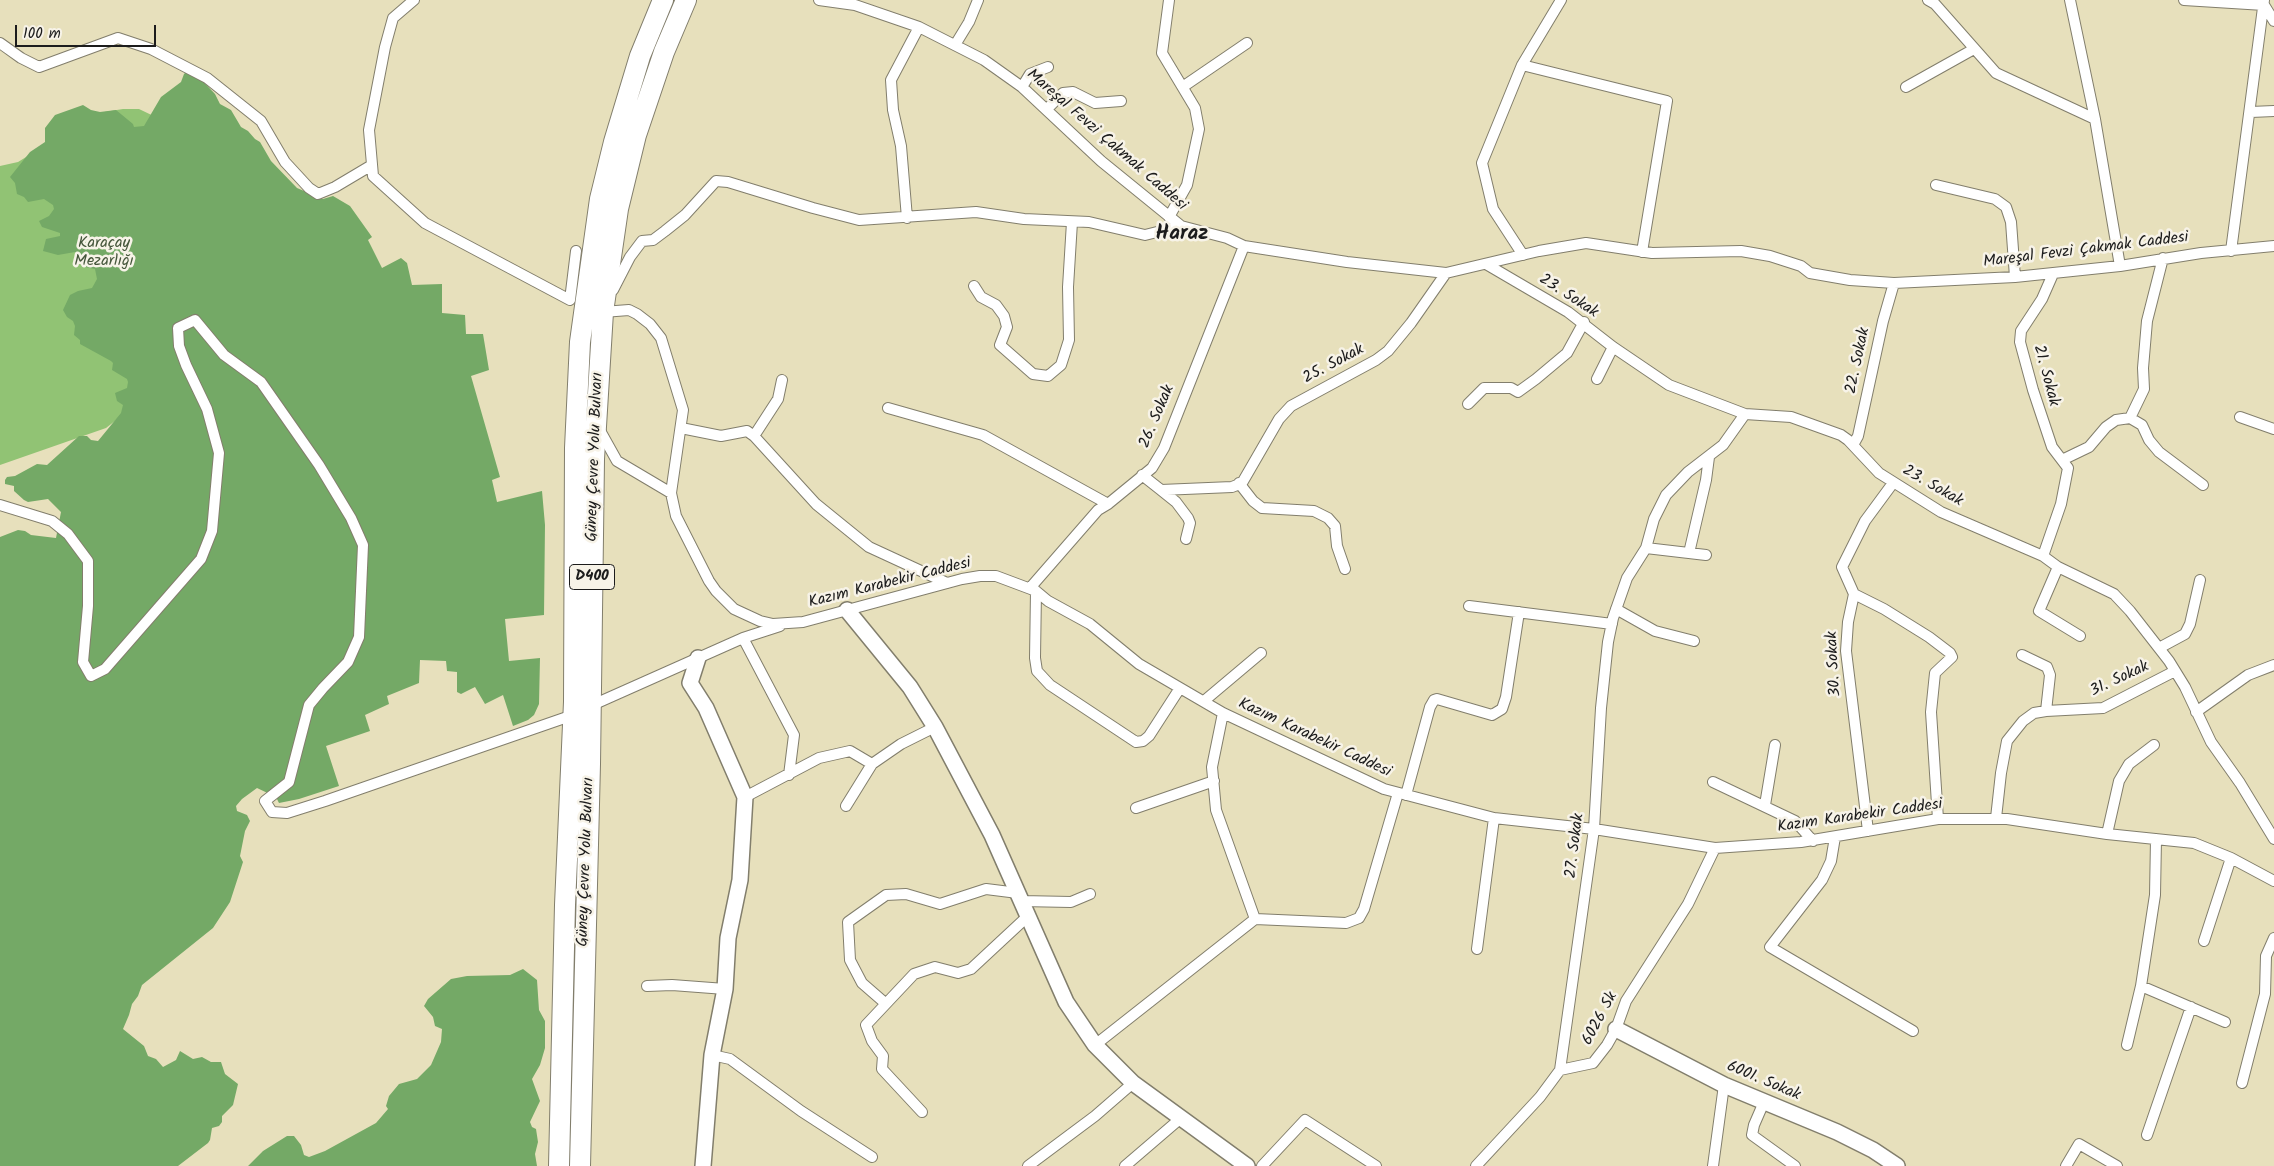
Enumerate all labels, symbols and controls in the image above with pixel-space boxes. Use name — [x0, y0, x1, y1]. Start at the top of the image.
scale bar — [18, 15, 159, 47]
text: 100 m — [23, 22, 61, 46]
street label: Mareşal Fevzi Çakmak Caddesi — [1022, 66, 1190, 216]
district label: Haraz — [1156, 222, 1208, 248]
street label: Mareşal Fevzi Çakmak Caddesi — [1982, 229, 2190, 273]
park label: Karaçay Mezarlığı — [74, 234, 134, 272]
street label: 23. Sokak — [1535, 271, 1601, 323]
street label: 22. Sokak — [1843, 326, 1875, 396]
street label: 25. Sokak — [1300, 341, 1368, 389]
street label: 21. Sokak — [2028, 343, 2062, 409]
street label: Güney Çevre Yolu Bulvarı — [583, 372, 609, 542]
street label: 26. Sokak — [1136, 383, 1180, 451]
street label: 23. Sokak — [1898, 462, 1966, 512]
street label: Kazım Karabekir Caddesi — [807, 555, 973, 613]
road number: D400 — [570, 564, 614, 590]
street label: 30. Sokak — [1824, 631, 1846, 697]
street label: 31. Sokak — [2088, 658, 2152, 702]
street label: Kazım Karabekir Caddesi — [1234, 695, 1394, 783]
street label: Güney Çevre Yolu Bulvarı — [574, 777, 600, 947]
street label: Kazım Karabekir Caddesi — [1776, 796, 1944, 838]
street label: 27. Sokak — [1563, 813, 1589, 879]
street label: 6026 Sk — [1579, 989, 1623, 1049]
street label: 6001. Sokak — [1723, 1058, 1803, 1106]

